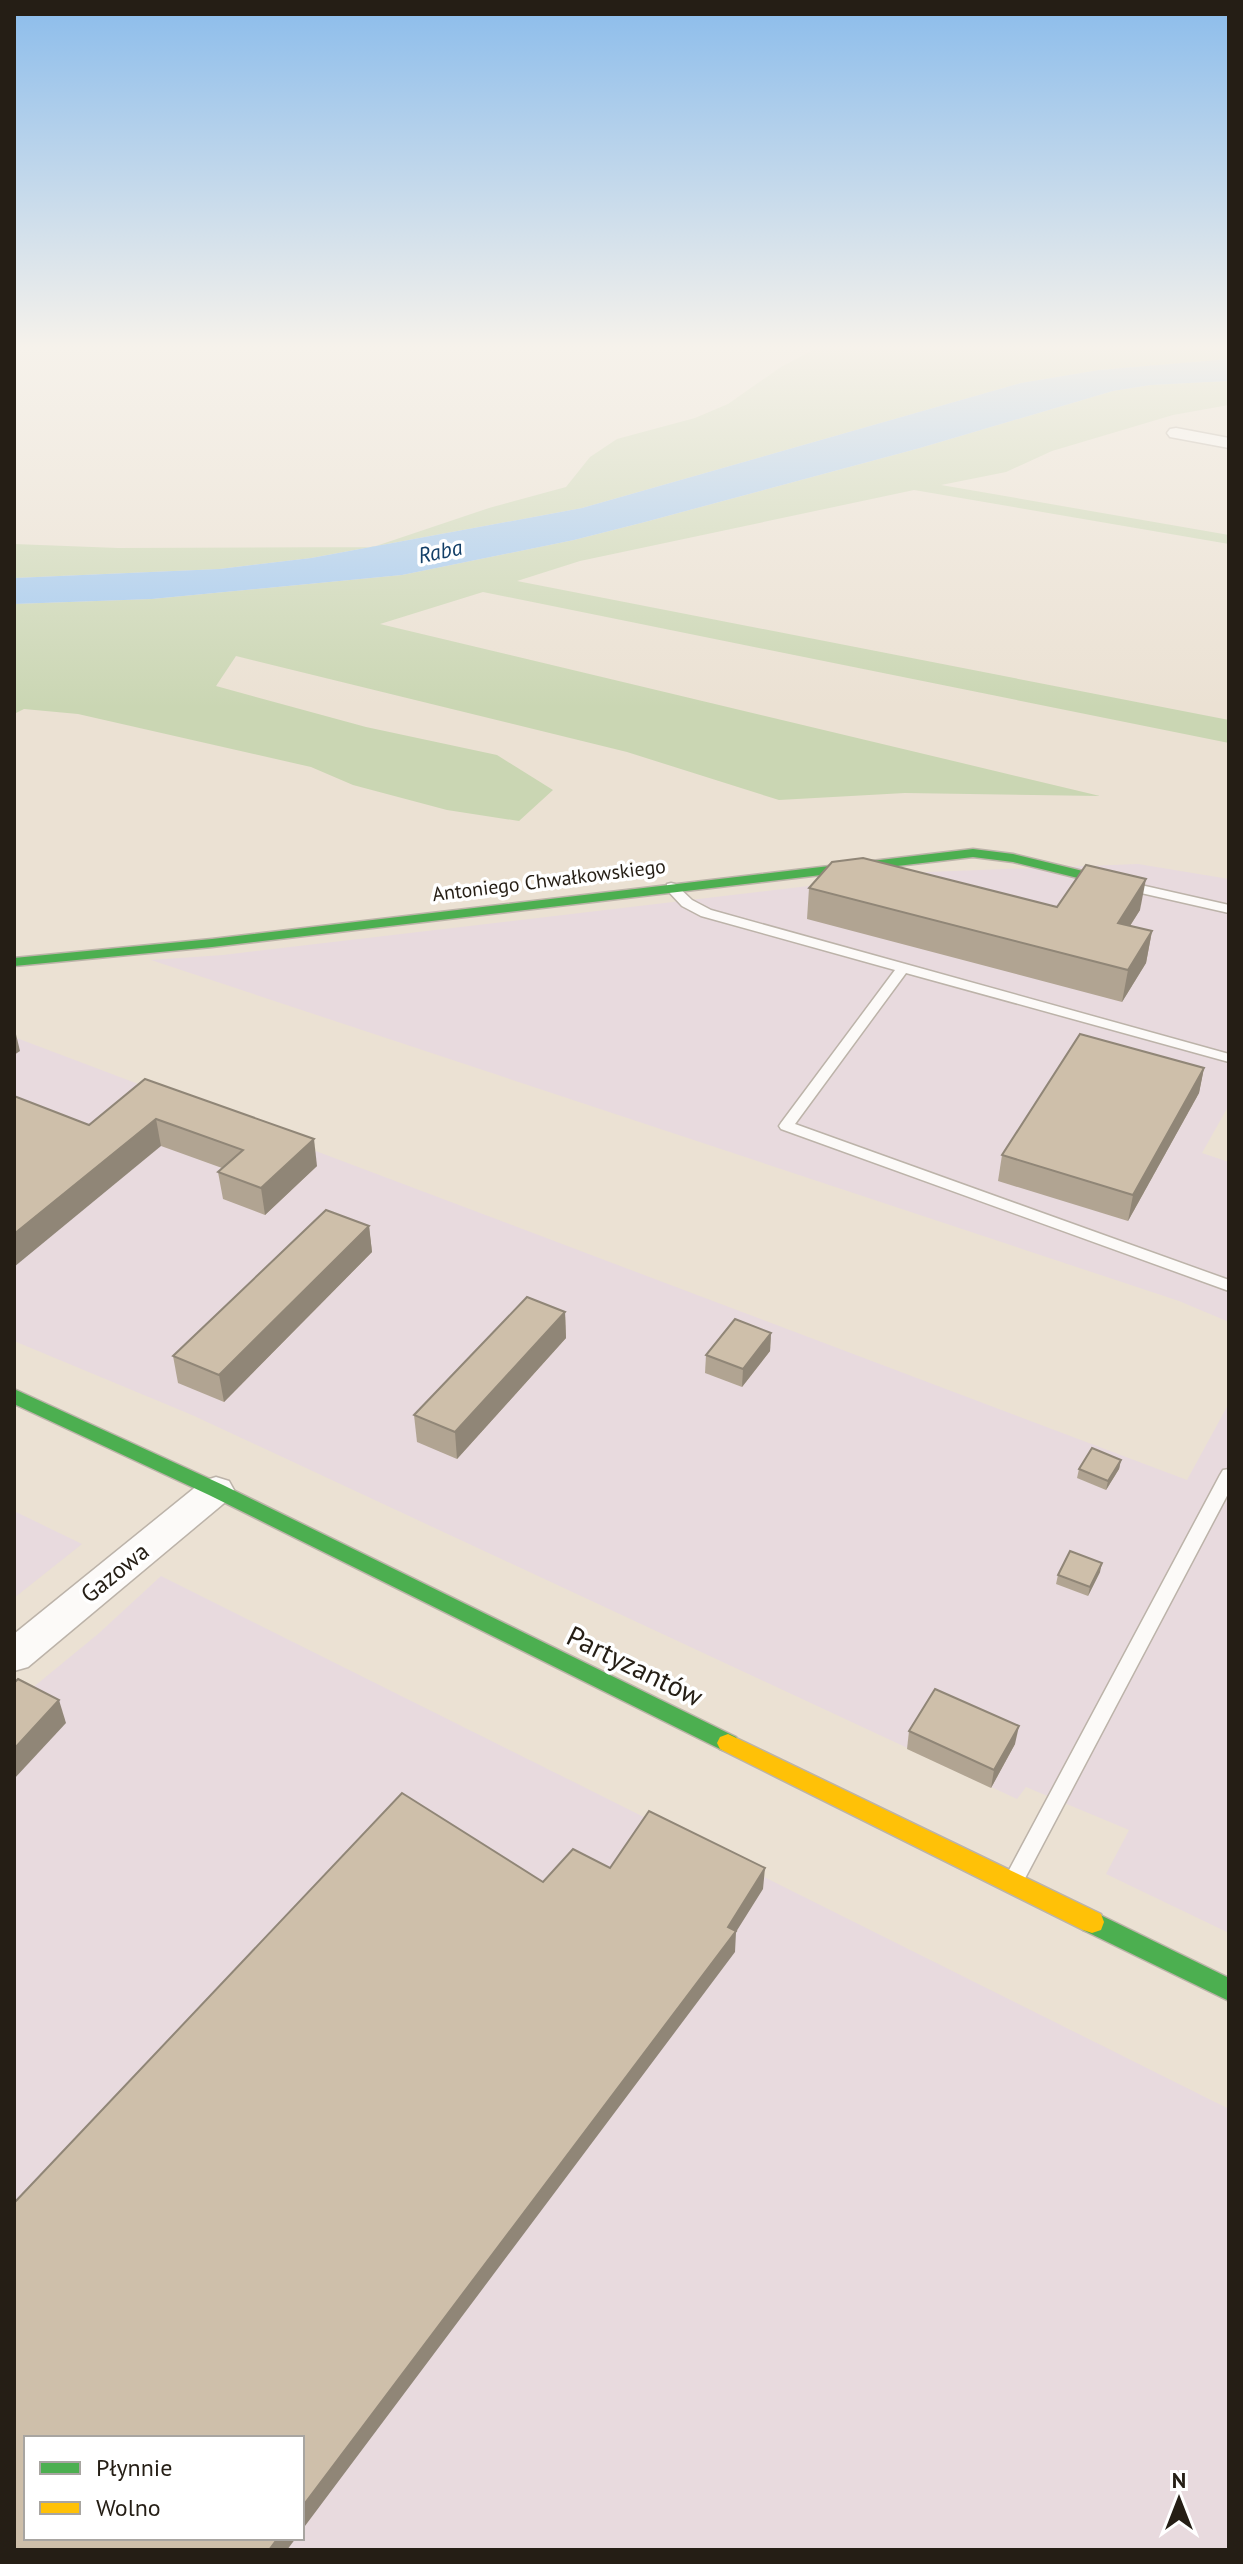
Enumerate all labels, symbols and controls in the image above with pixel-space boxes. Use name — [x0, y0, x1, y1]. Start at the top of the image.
water label: Raba — [415, 533, 465, 569]
street label: Antoniego Chwałkowskiego — [431, 853, 667, 907]
street label: Gazowa — [74, 1536, 155, 1610]
street label: Partyzantów — [561, 1617, 710, 1715]
legend — [24, 2436, 304, 2540]
text: Płynnie — [96, 2452, 173, 2483]
north arrow — [1139, 2460, 1219, 2540]
text: N — [1172, 2466, 1186, 2494]
text: Wolno — [96, 2492, 161, 2523]

